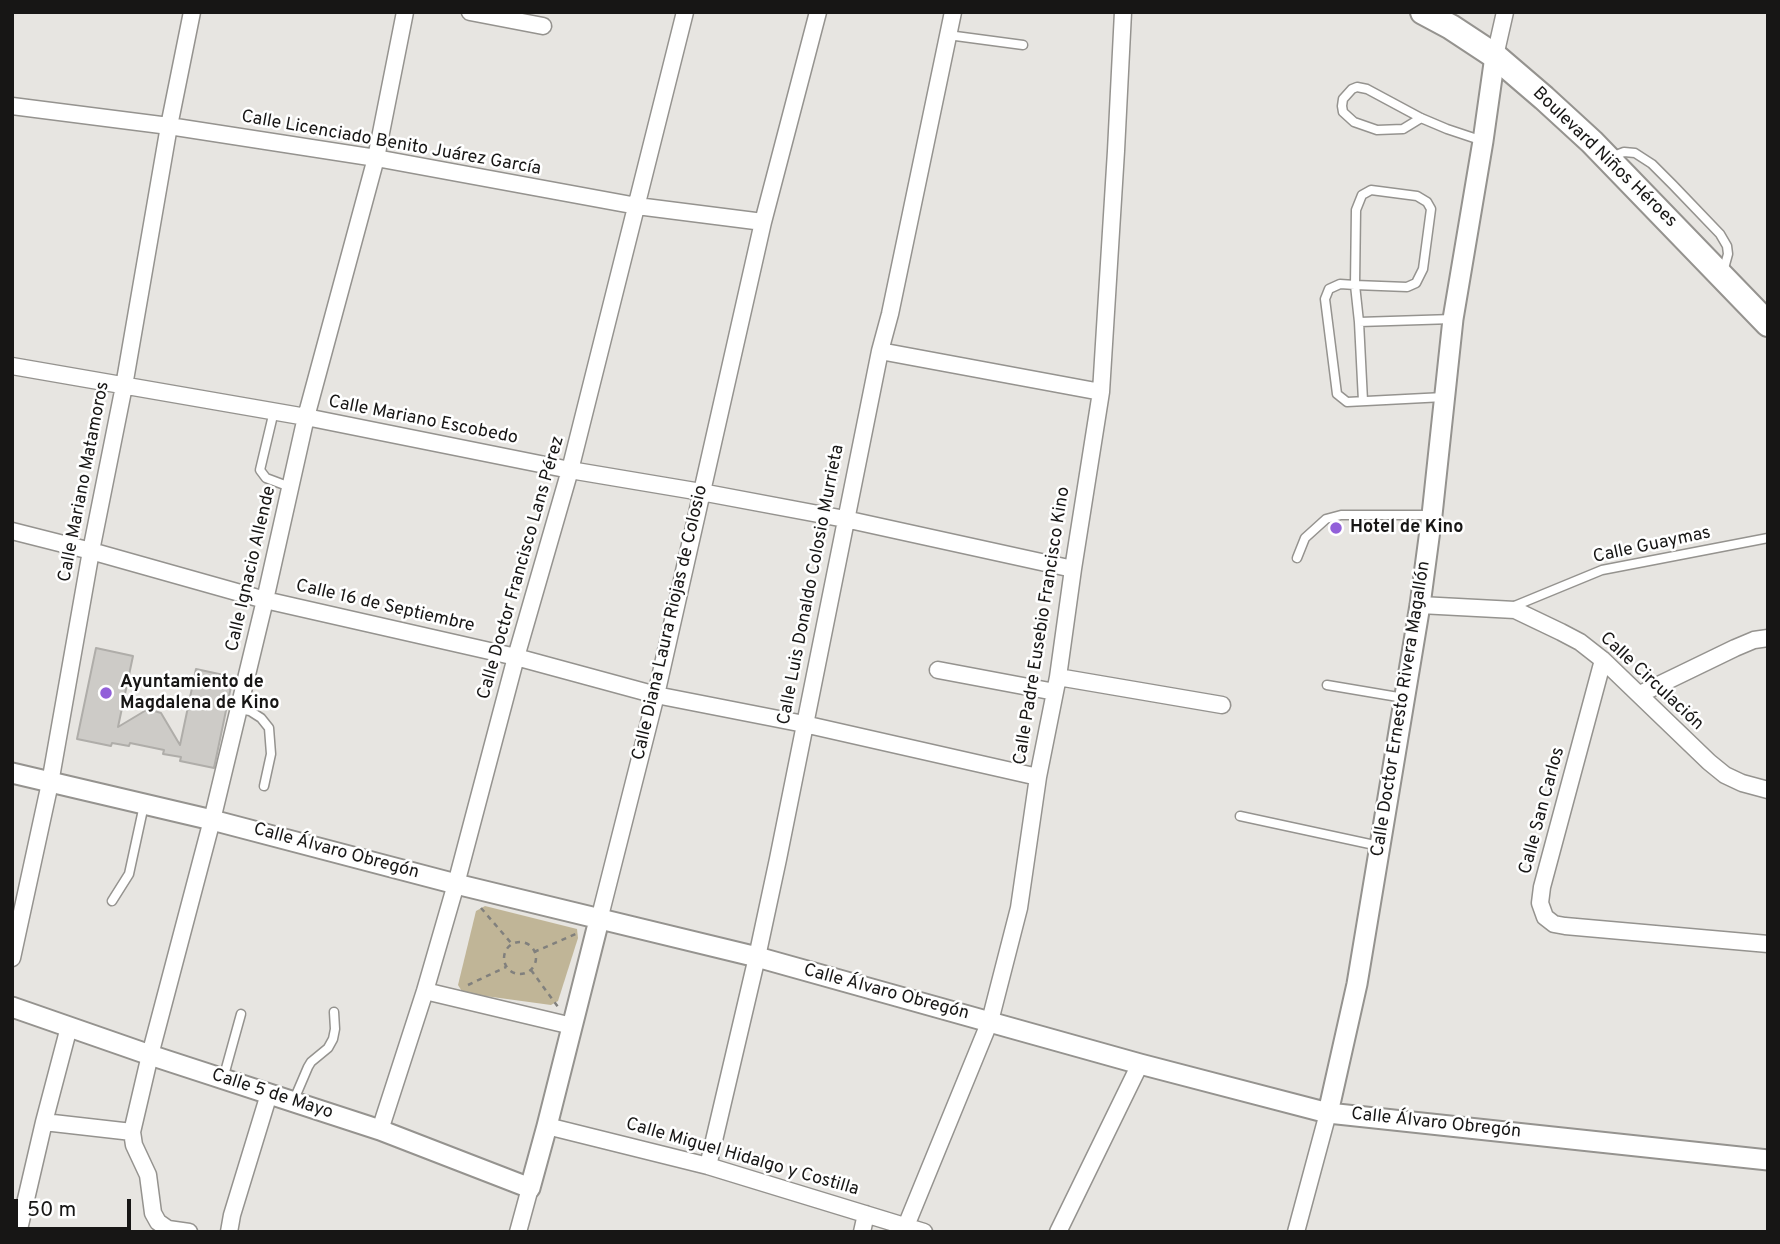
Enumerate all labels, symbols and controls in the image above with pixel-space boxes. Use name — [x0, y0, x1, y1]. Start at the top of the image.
street label: Boulevard Niños Héroes — [1527, 83, 1681, 233]
street label: Calle Licenciado Benito Juárez García — [239, 107, 543, 181]
street label: Calle Mariano Matamoros — [55, 380, 115, 584]
street label: Calle Mariano Escobedo — [326, 392, 520, 450]
street label: Calle Doctor Francisco Lans Pérez — [474, 434, 570, 702]
street label: Calle Luis Donaldo Colosio Murrieta — [774, 443, 850, 727]
street label: Calle Diana Laura Riojas de Colosio — [629, 483, 713, 763]
street label: Calle Ignacio Allende — [222, 484, 282, 654]
street label: Calle Padre Eusebio Francisco Kino — [1010, 485, 1076, 767]
place label: Hotel de Kino — [1350, 517, 1463, 539]
marker: Hotel de Kino — [1328, 520, 1344, 536]
street label: Calle Guaymas — [1591, 523, 1713, 569]
street label: Calle Doctor Ernesto Rivera Magallón — [1368, 560, 1436, 858]
street label: Calle 16 de Septiembre — [293, 576, 477, 638]
street label: Calle Circulación — [1594, 628, 1708, 736]
place label: Ayuntamiento de Magdalena de Kino — [120, 672, 280, 714]
marker: Ayuntamiento de Magdalena de Kino — [98, 685, 114, 701]
street label: Calle San Carlos — [1516, 745, 1570, 877]
street label: Calle Álvaro Obregón — [251, 819, 421, 885]
street label: Calle Álvaro Obregón — [801, 960, 971, 1026]
street label: Calle 5 de Mayo — [208, 1065, 336, 1125]
street label: Calle Álvaro Obregón — [1350, 1104, 1522, 1144]
street label: Calle Miguel Hidalgo y Costilla — [623, 1114, 861, 1202]
scale bar — [18, 1184, 135, 1228]
text: 50 m — [27, 1197, 76, 1224]

